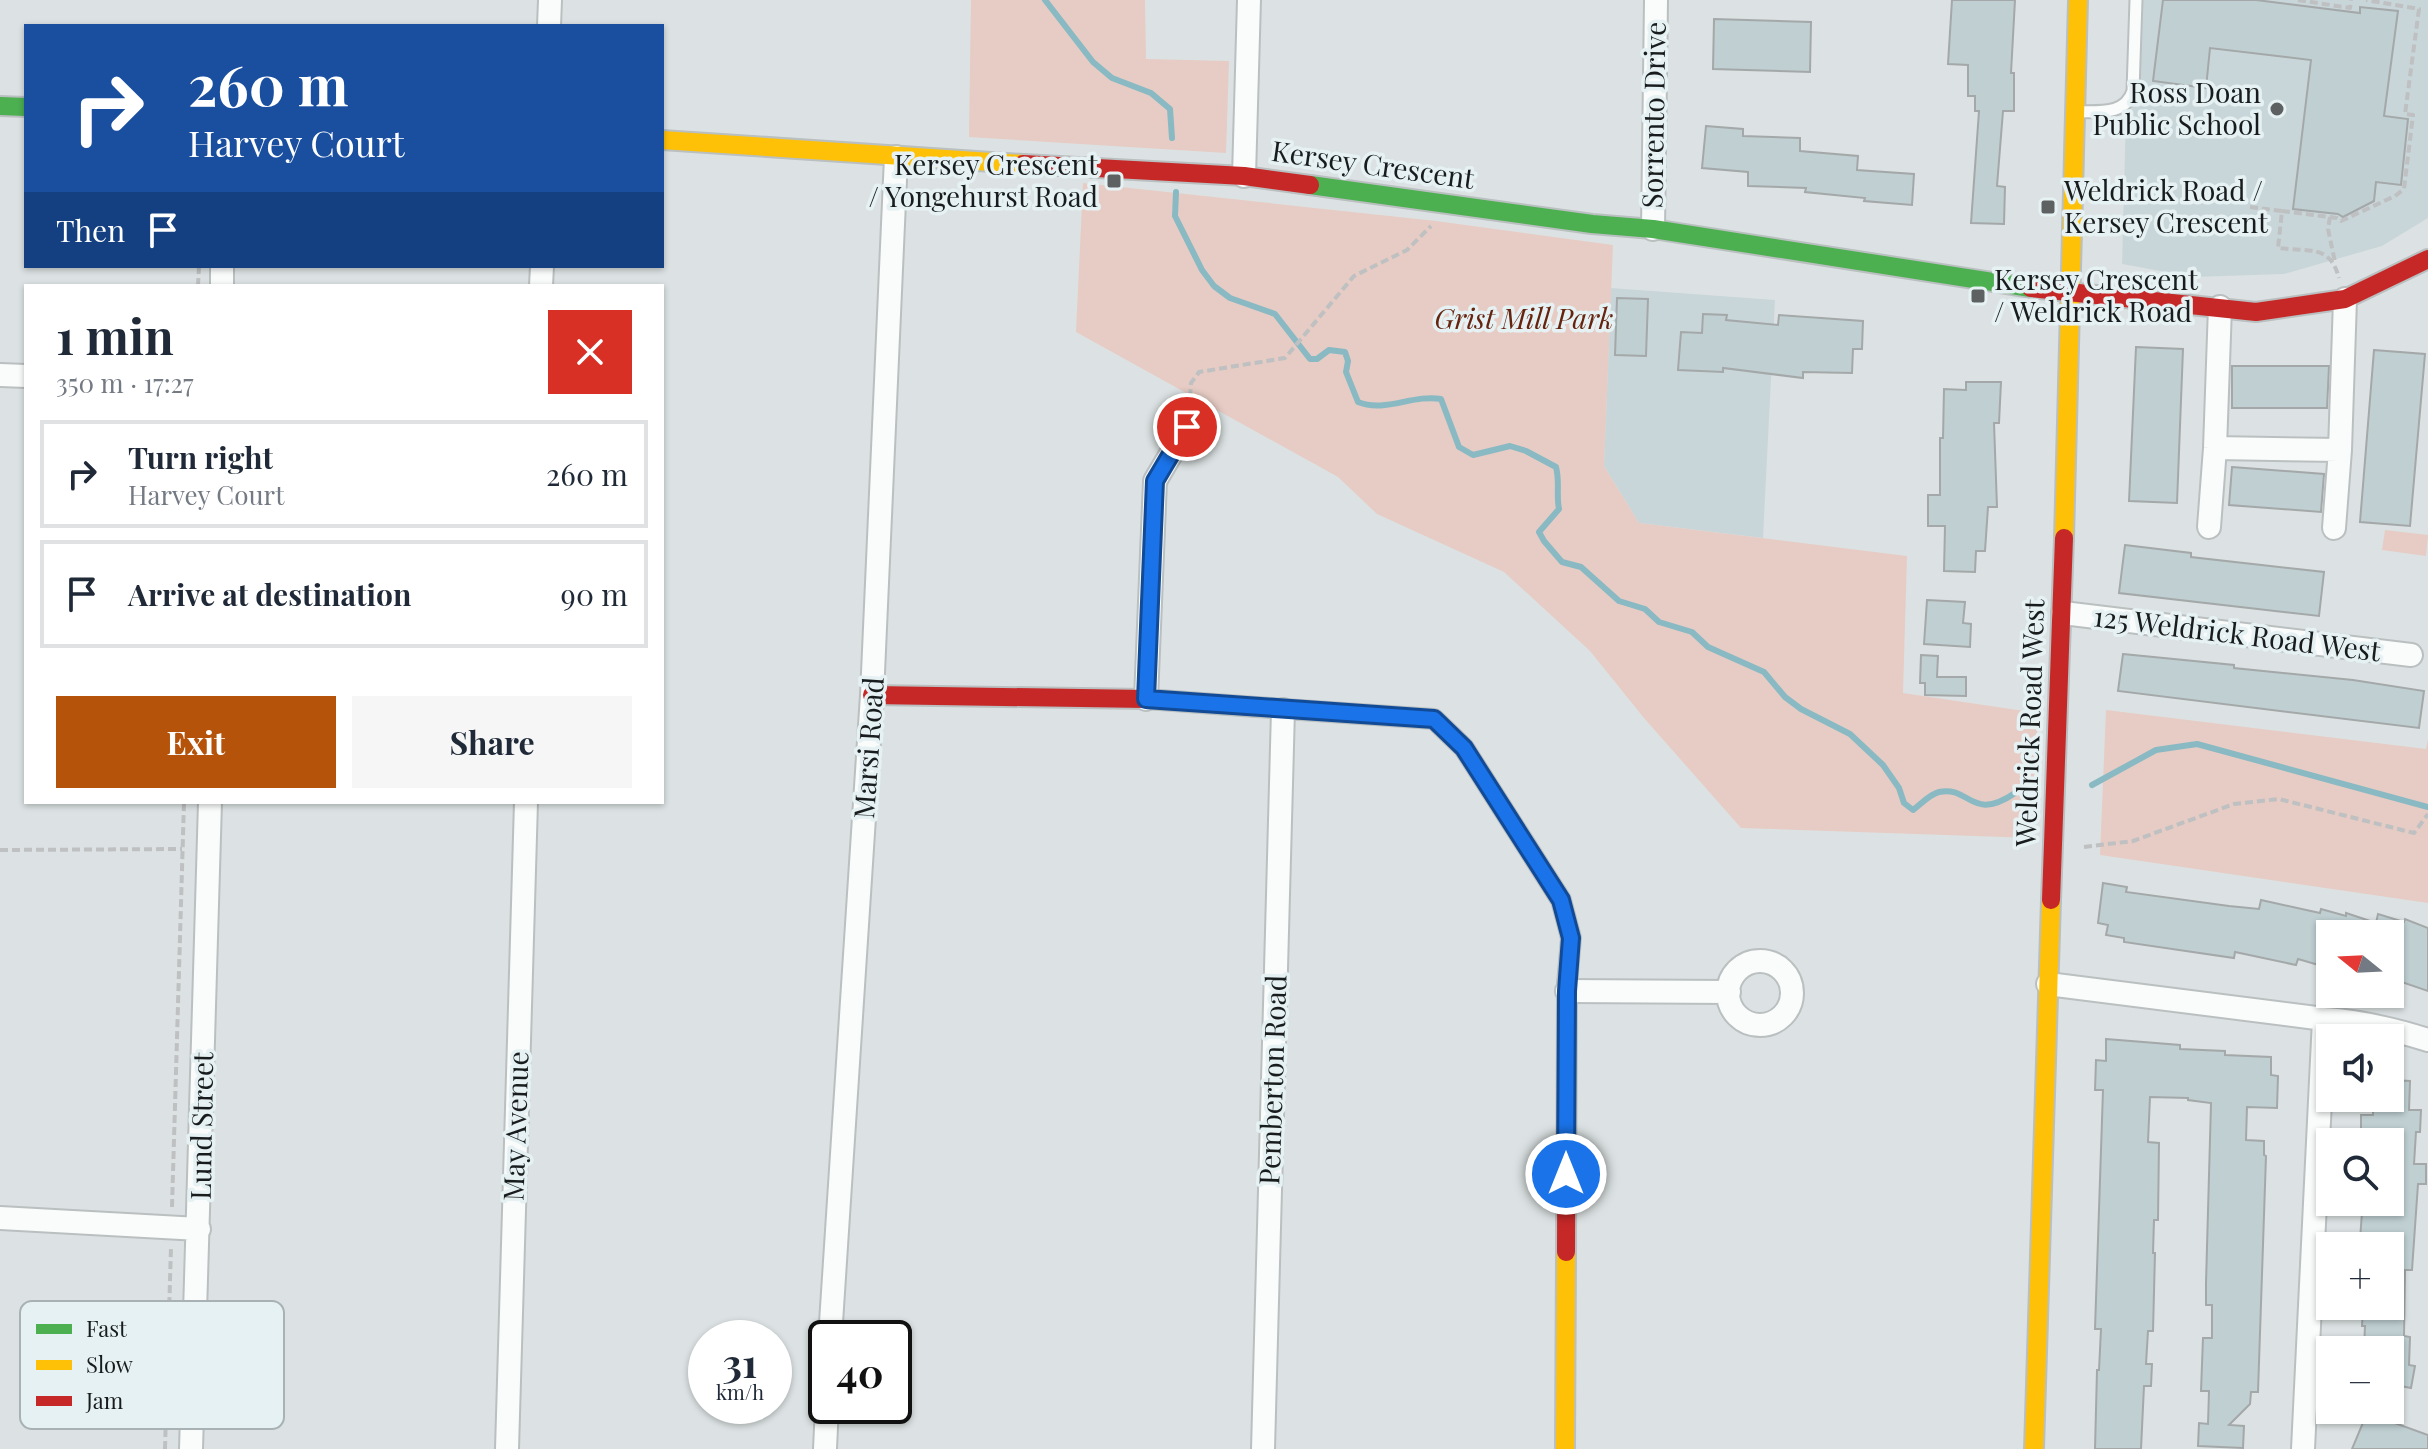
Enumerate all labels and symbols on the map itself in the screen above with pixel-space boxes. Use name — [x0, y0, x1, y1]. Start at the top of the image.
street label: Sorrento Drive — [1632, 21, 1673, 209]
place label: Ross Doan Public School — [2092, 73, 2261, 142]
marker: Ross Doan Public School — [2268, 100, 2286, 118]
street label: Kersey Crescent — [1270, 131, 1478, 196]
place label: Kersey Crescent / Yongehurst Road — [869, 145, 1099, 214]
place label: Weldrick Road / Kersey Crescent — [2063, 171, 2269, 240]
marker: Kersey Crescent / Yongehurst Road — [1105, 172, 1123, 190]
marker: Weldrick Road / Kersey Crescent — [2039, 198, 2057, 216]
place label: Kersey Crescent / Weldrick Road — [1994, 260, 2199, 329]
marker: Kersey Crescent / Weldrick Road — [1969, 287, 1987, 305]
park label: Grist Mill Park — [1434, 299, 1614, 336]
pin — [1153, 393, 1221, 461]
street label: Weldrick Road West — [2006, 597, 2051, 848]
street label: 125 Weldrick Road West — [2092, 597, 2384, 669]
street label: Marsi Road — [844, 676, 891, 820]
north arrow — [2316, 920, 2404, 1008]
street label: Pemberton Road — [1249, 974, 1294, 1186]
street label: May Avenue — [493, 1050, 536, 1201]
street label: Lund Street — [181, 1051, 220, 1200]
position arrow — [1524, 1132, 1608, 1216]
legend — [20, 1301, 284, 1429]
text: Fast — [86, 1313, 128, 1343]
speed limit sign: 40 — [808, 1320, 912, 1424]
text: Slow — [86, 1349, 133, 1379]
text: Jam — [85, 1385, 124, 1415]

